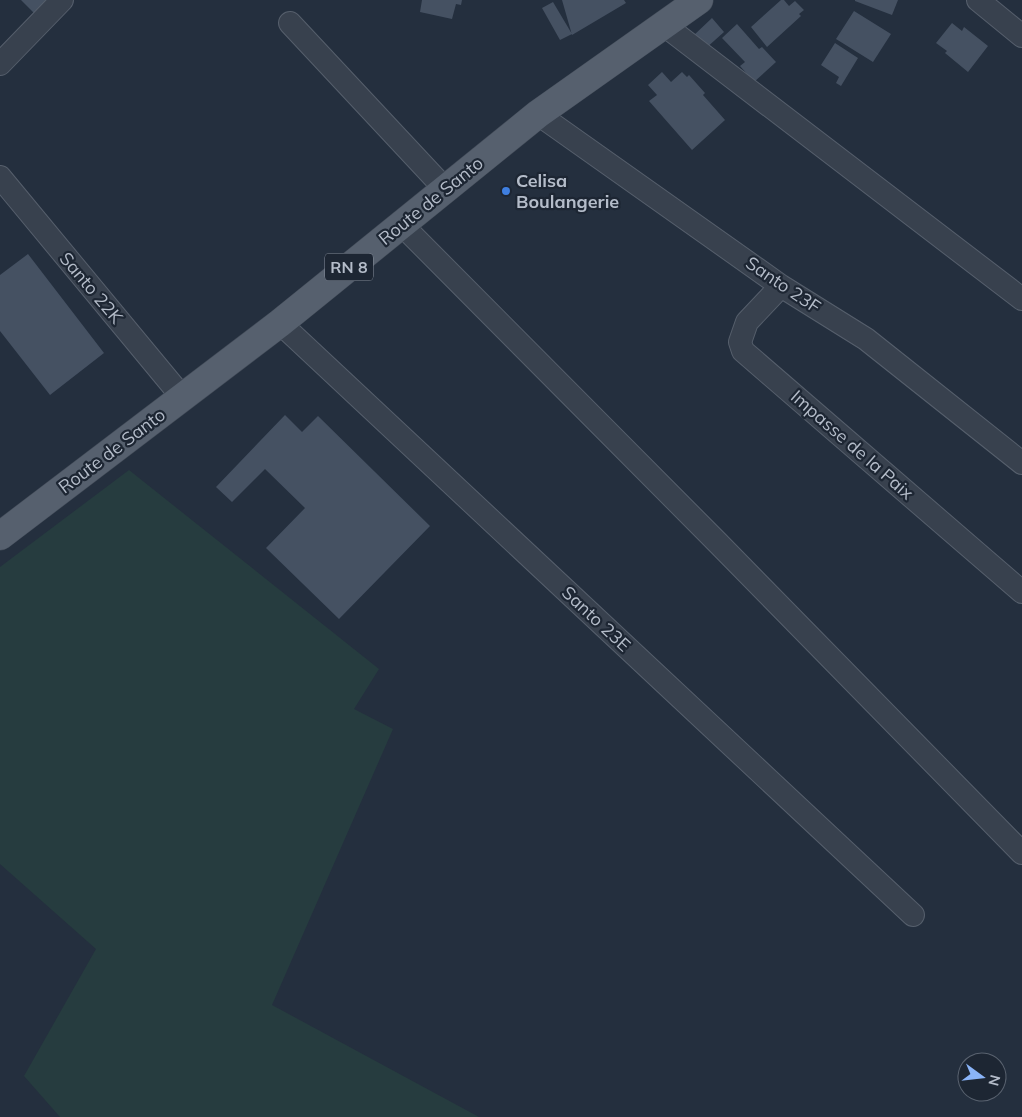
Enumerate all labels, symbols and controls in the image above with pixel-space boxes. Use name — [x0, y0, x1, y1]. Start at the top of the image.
street label: Route de Santo — [374, 151, 488, 250]
place label: Celisa Boulangerie — [516, 169, 619, 213]
marker: Celisa Boulangerie — [500, 185, 512, 197]
street label: Santo 22K — [55, 247, 128, 329]
street label: Santo 23F — [741, 251, 825, 318]
road number: RN 8 — [325, 253, 373, 280]
street label: Impasse de la Paix — [786, 385, 919, 505]
street label: Route de Santo — [54, 403, 170, 498]
street label: Santo 23E — [557, 581, 636, 656]
north arrow — [957, 1052, 1007, 1102]
text: N — [984, 1073, 1005, 1088]

